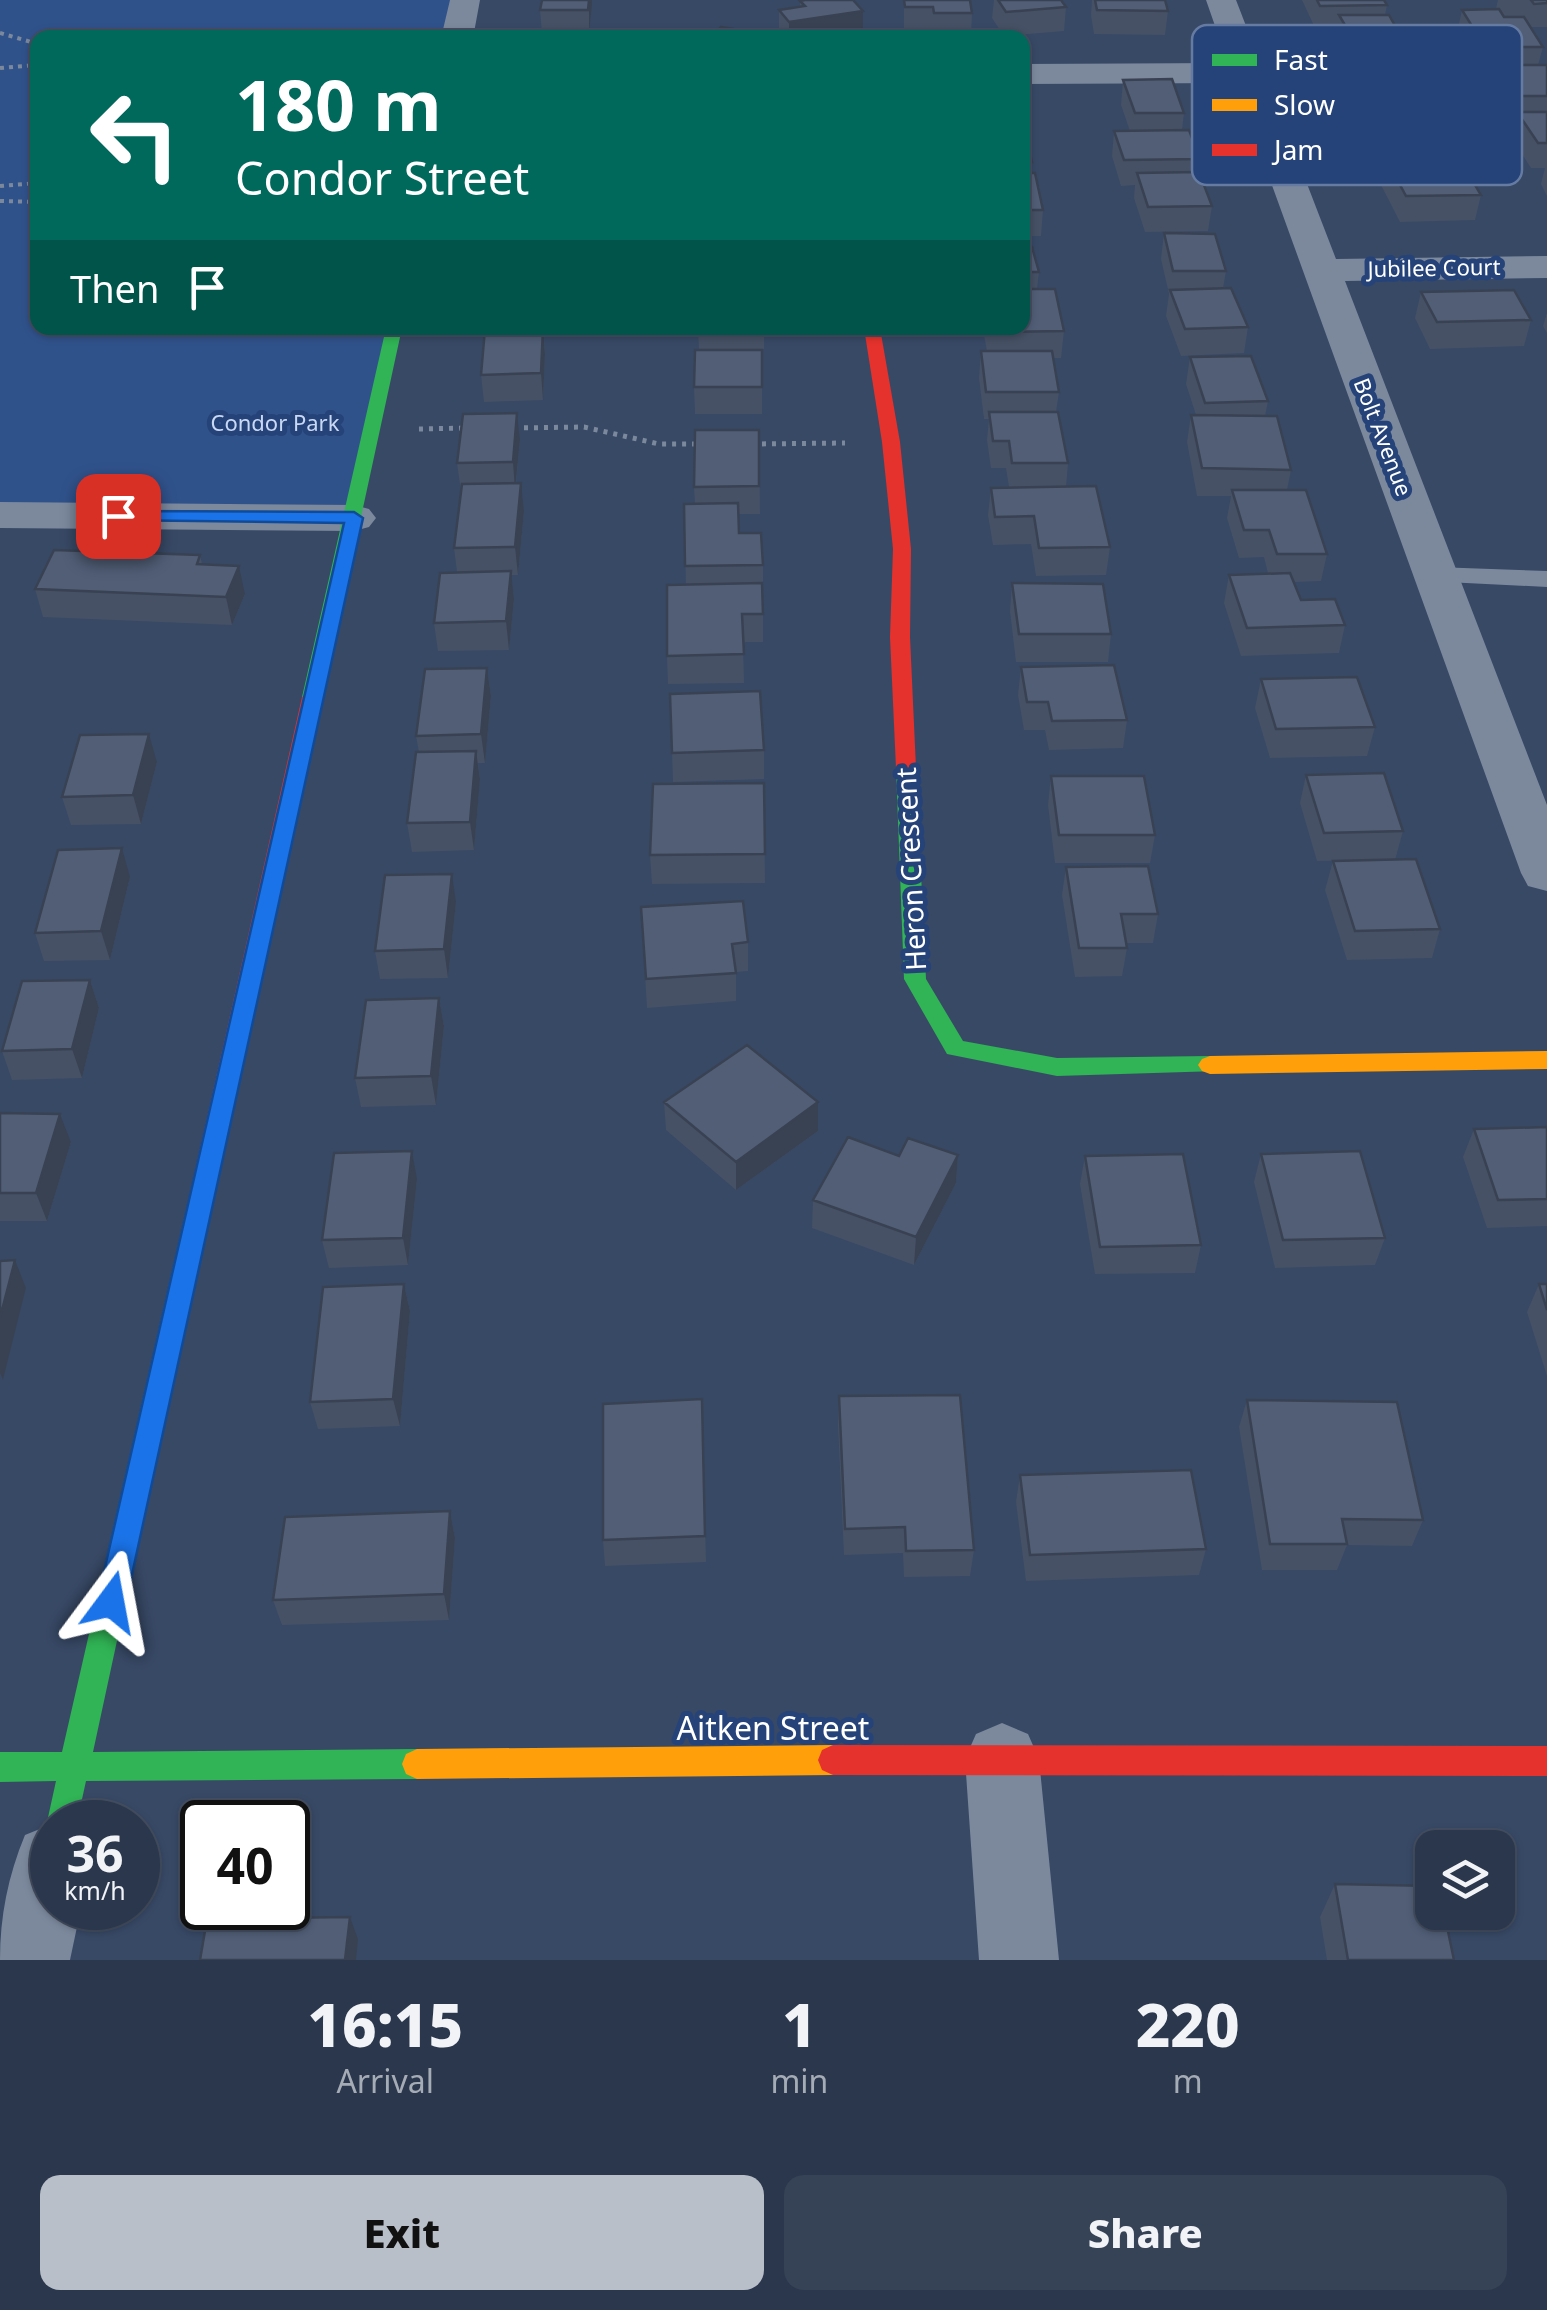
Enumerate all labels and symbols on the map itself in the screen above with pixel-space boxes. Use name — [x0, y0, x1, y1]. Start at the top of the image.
legend — [1192, 25, 1522, 185]
text: Fast — [1274, 40, 1328, 78]
text: Slow — [1274, 85, 1335, 123]
text: Jam — [1271, 130, 1324, 168]
street label: Jubilee Court — [1365, 251, 1501, 283]
street label: Bolt Avenue — [1348, 373, 1420, 500]
park label: Condor Park — [211, 407, 340, 437]
pin — [76, 474, 161, 559]
street label: Heron Crescent — [886, 766, 934, 972]
position arrow — [59, 1550, 163, 1654]
street label: Aitken Street — [677, 1706, 869, 1749]
speed limit sign: 40 — [180, 1800, 310, 1930]

